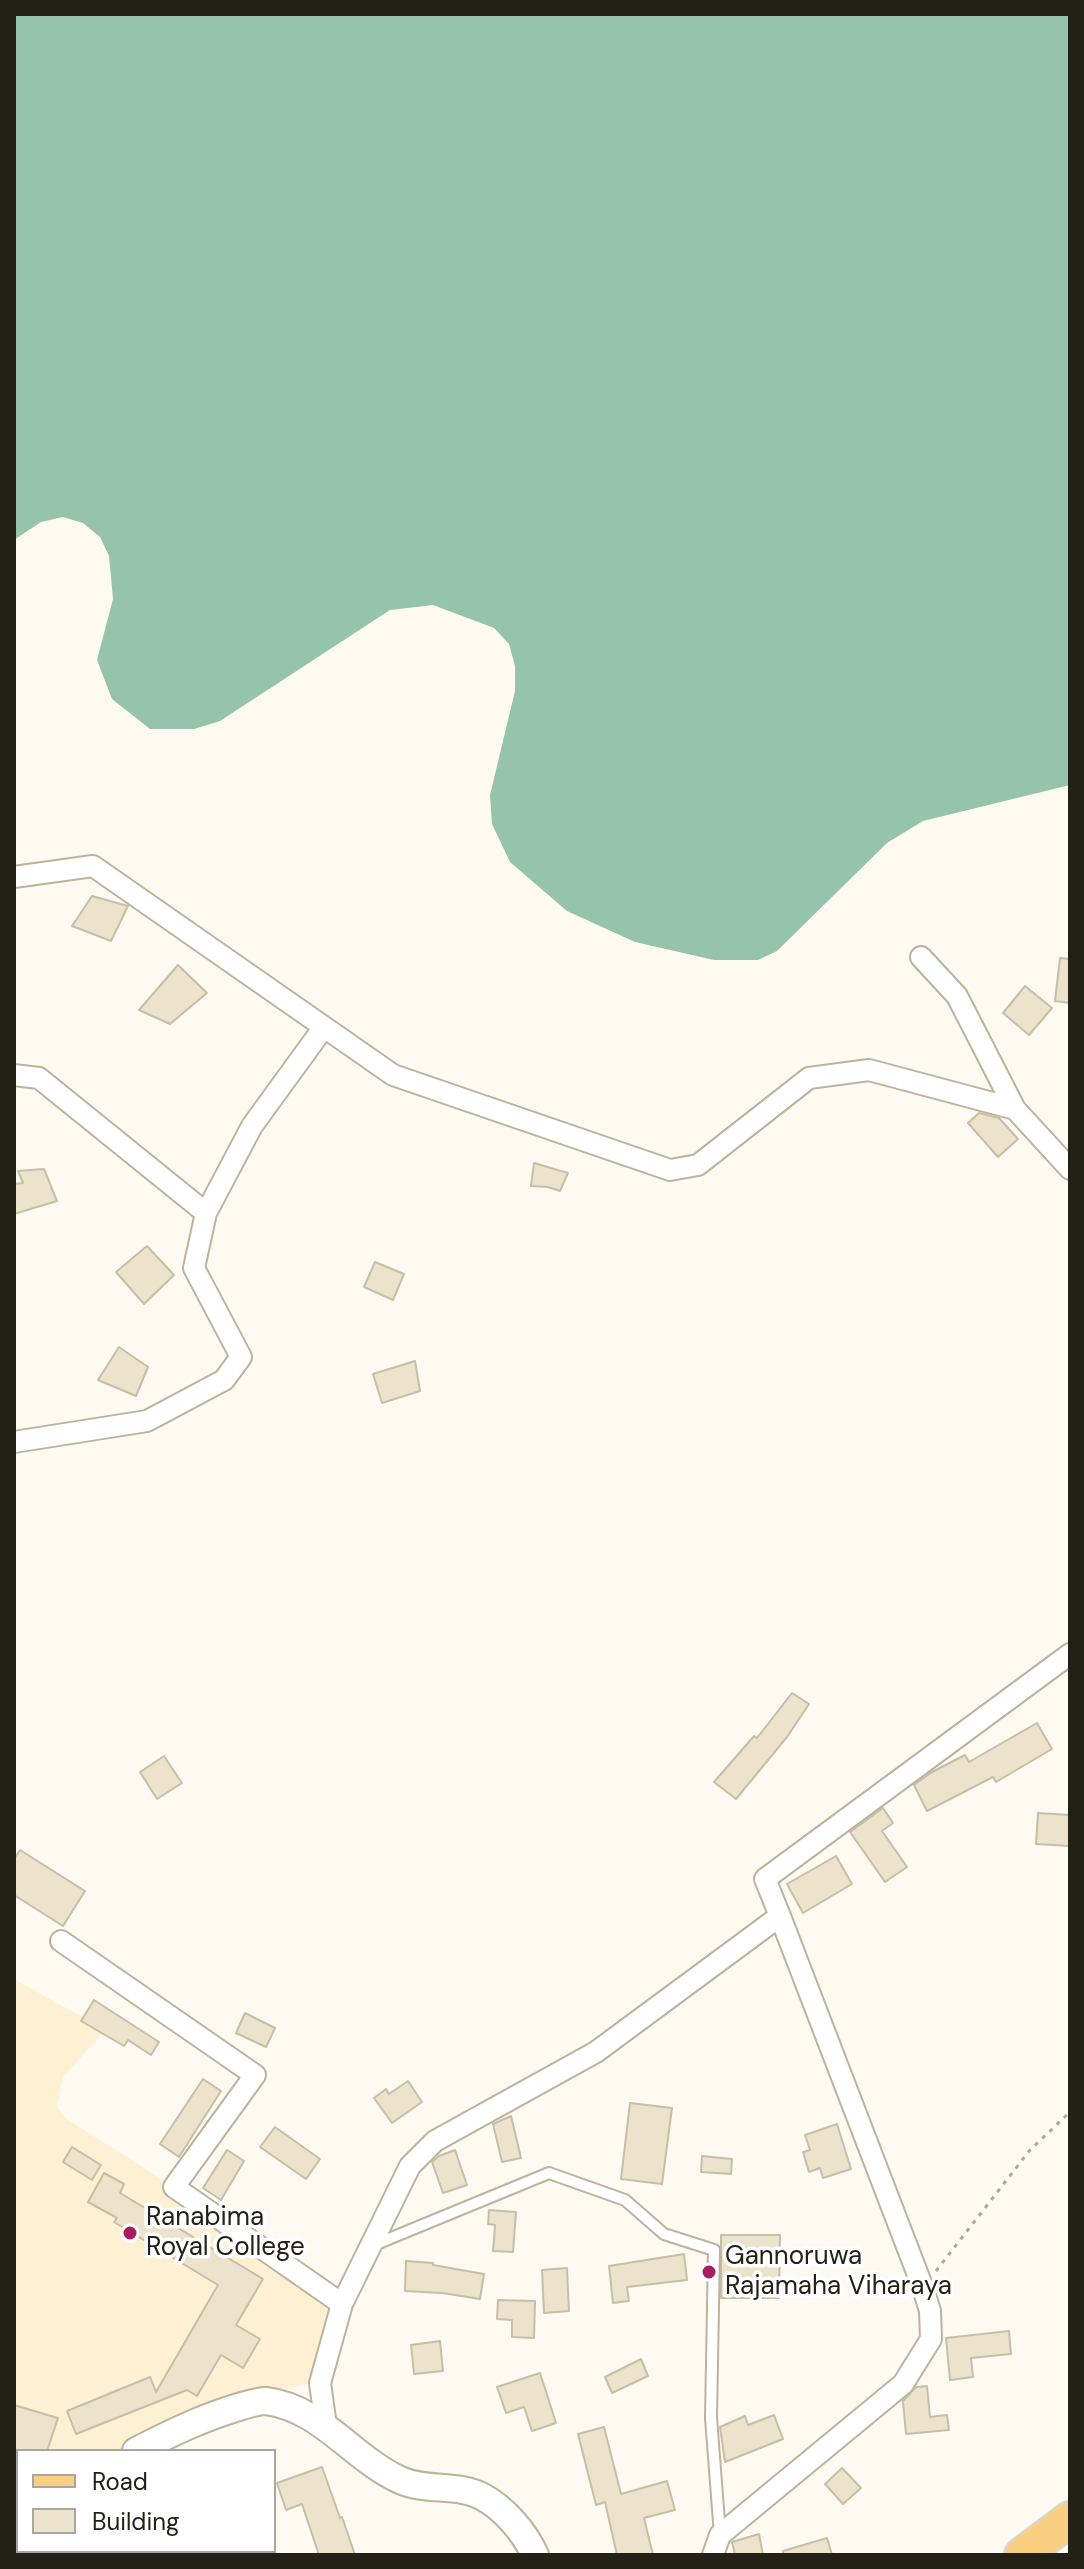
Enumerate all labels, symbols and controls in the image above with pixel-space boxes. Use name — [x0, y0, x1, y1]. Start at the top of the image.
place label: Ranabima Royal College — [146, 2202, 305, 2264]
marker: Ranabima Royal College — [121, 2224, 139, 2242]
place label: Gannoruwa Rajamaha Viharaya — [725, 2241, 952, 2302]
marker: Gannoruwa Rajamaha Viharaya — [700, 2263, 718, 2281]
legend — [16, 2449, 276, 2553]
text: Road — [92, 2466, 148, 2497]
text: Building — [92, 2506, 179, 2537]

